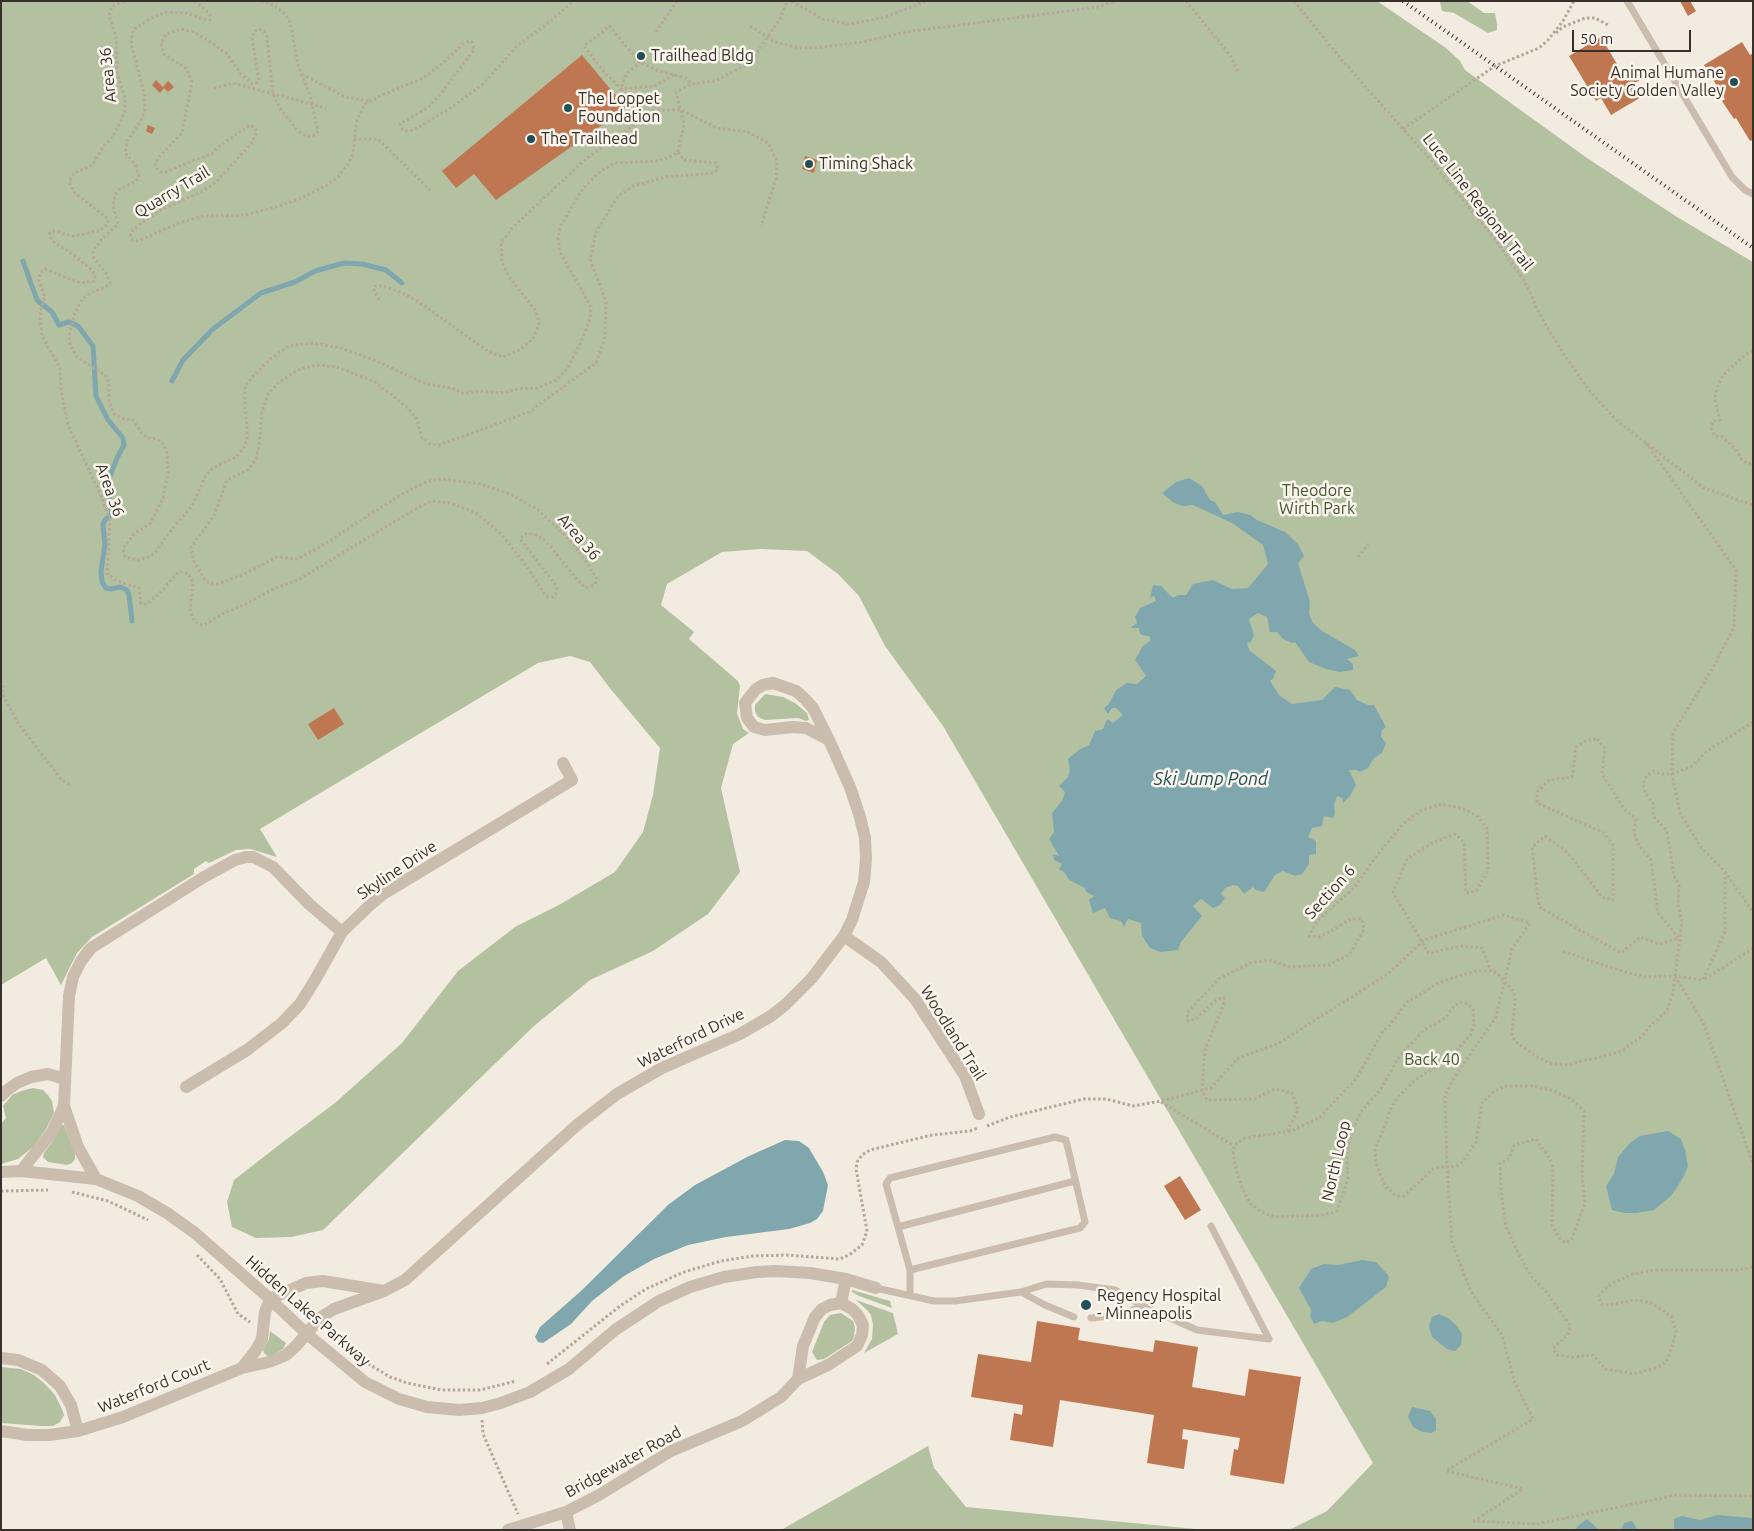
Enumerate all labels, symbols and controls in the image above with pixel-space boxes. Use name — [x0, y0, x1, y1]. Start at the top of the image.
scale bar — [1574, 20, 1693, 52]
text: 50 m — [1580, 30, 1613, 47]
place label: Trailhead Bldg — [651, 46, 754, 66]
street label: Area 36 — [96, 47, 120, 103]
marker: Trailhead Bldg — [635, 50, 647, 62]
place label: Animal Humane Society Golden Valley — [1570, 63, 1724, 101]
marker: Animal Humane Society Golden Valley — [1728, 76, 1740, 88]
place label: The Loppet Foundation — [578, 89, 660, 127]
marker: The Loppet Foundation — [562, 102, 574, 114]
place label: The Trailhead — [541, 129, 638, 149]
street label: Luce Line Regional Trail — [1419, 130, 1537, 274]
marker: The Trailhead — [525, 133, 537, 145]
place label: Timing Shack — [819, 154, 913, 174]
marker: Timing Shack — [803, 158, 815, 170]
street label: Quarry Trail — [131, 162, 213, 222]
street label: Area 36 — [92, 461, 128, 519]
park label: Theodore Wirth Park — [1279, 481, 1355, 519]
street label: Area 36 — [554, 510, 604, 564]
water label: Ski Jump Pond — [1154, 768, 1268, 790]
street label: Skyline Drive — [354, 836, 440, 904]
street label: Section 6 — [1301, 861, 1359, 923]
street label: Woodland Trail — [916, 982, 990, 1084]
street label: Waterford Drive — [635, 1004, 747, 1072]
park label: Back 40 — [1404, 1050, 1460, 1070]
street label: North Loop — [1317, 1119, 1355, 1203]
street label: Hidden Lakes Parkway — [242, 1252, 374, 1370]
place label: Regency Hospital - Minneapolis — [1097, 1286, 1221, 1324]
marker: Regency Hospital - Minneapolis — [1079, 1298, 1093, 1312]
street label: Waterford Court — [95, 1355, 213, 1417]
street label: Bridgewater Road — [562, 1422, 684, 1502]

